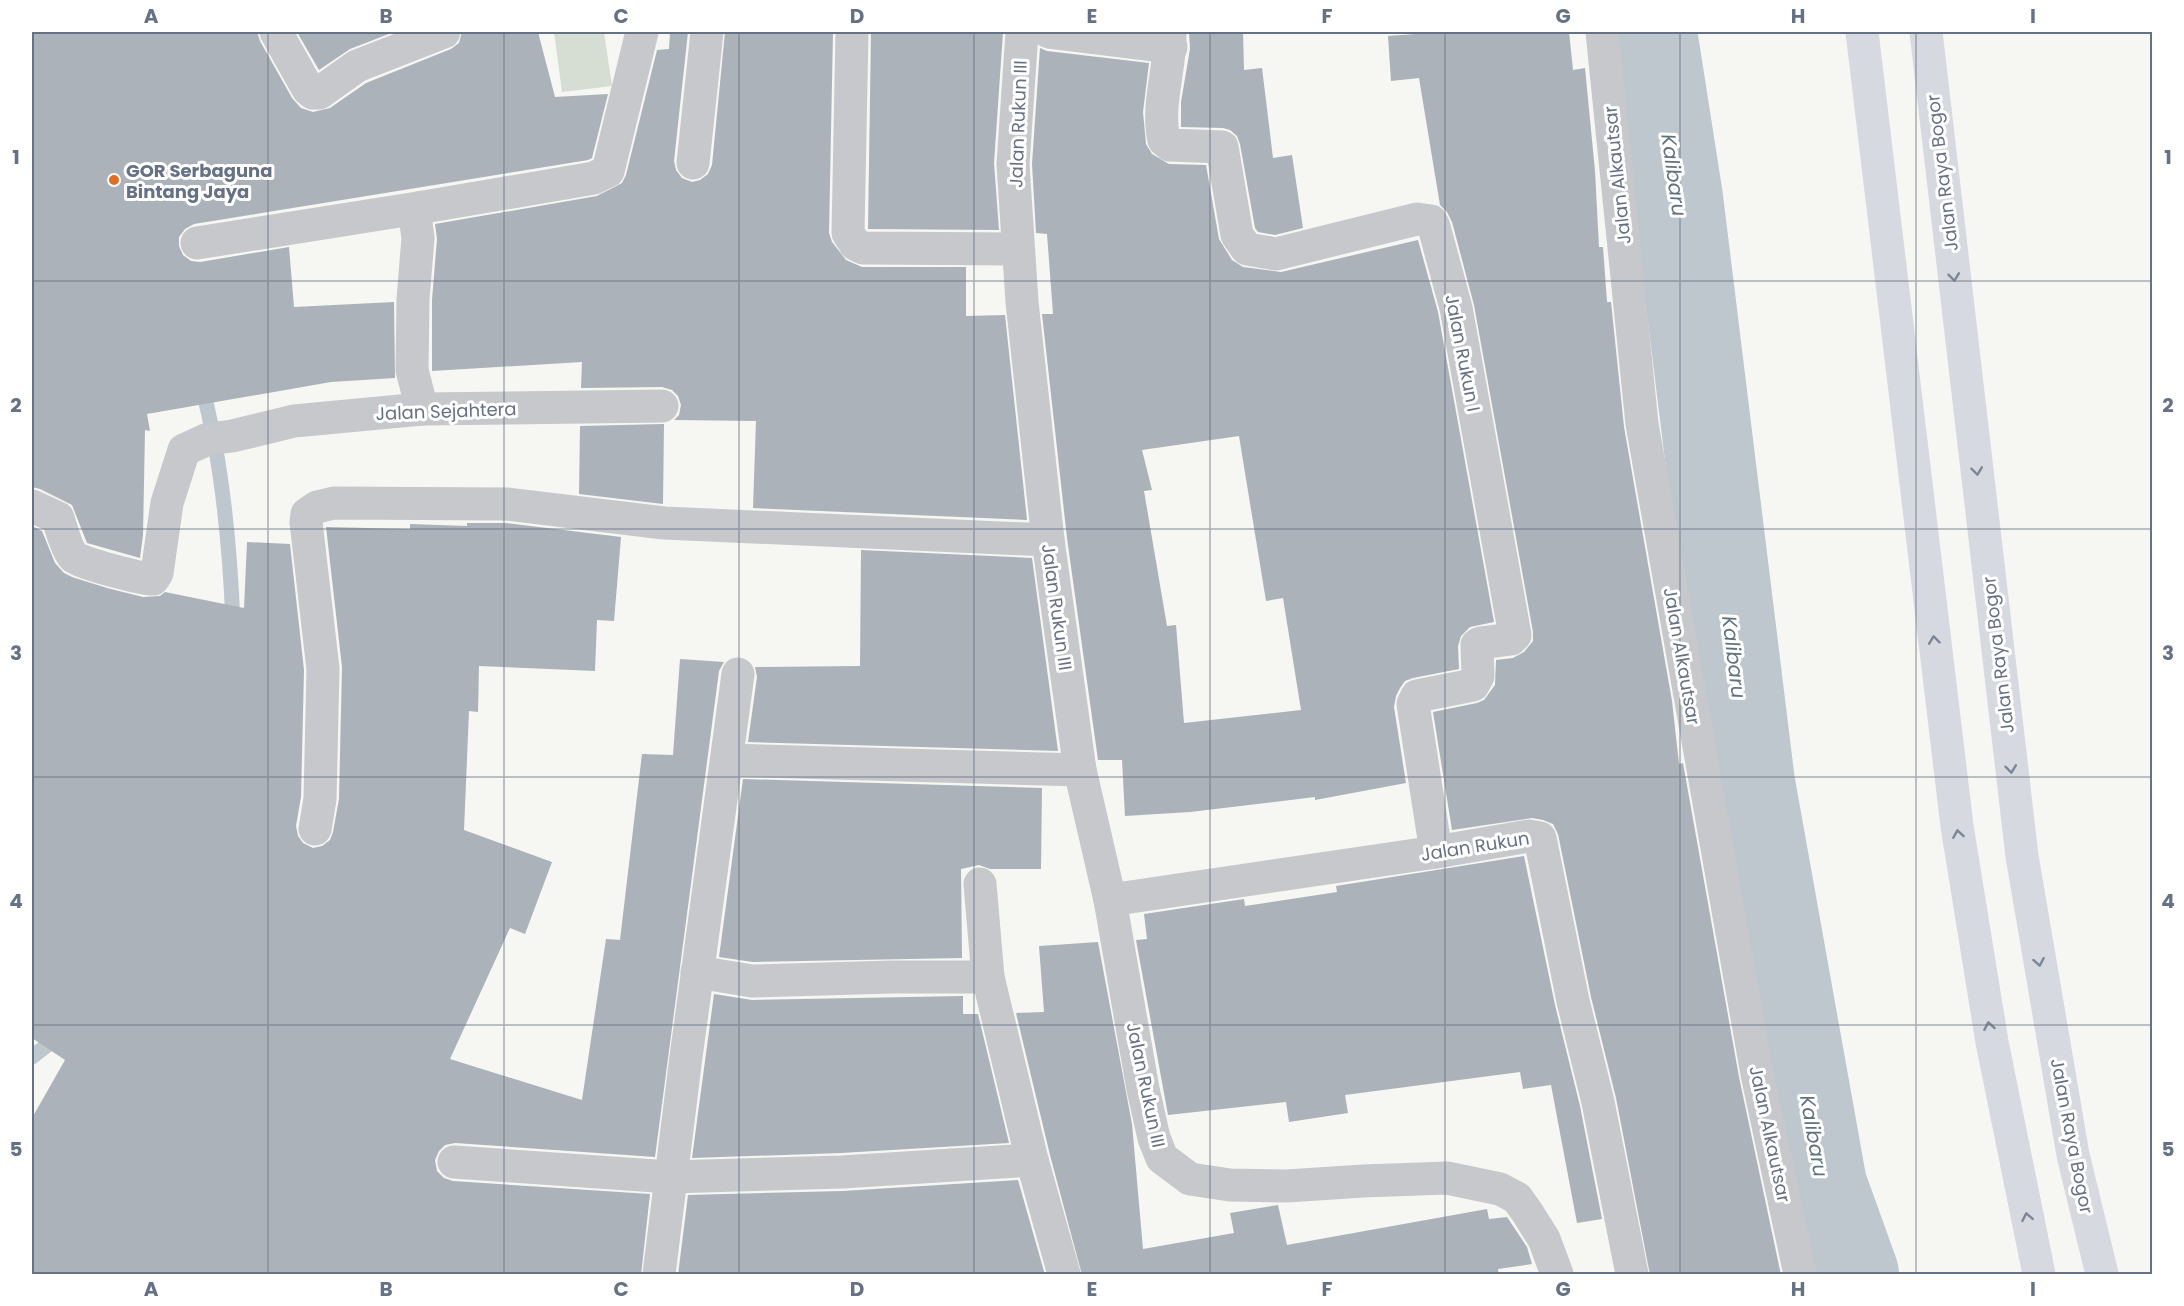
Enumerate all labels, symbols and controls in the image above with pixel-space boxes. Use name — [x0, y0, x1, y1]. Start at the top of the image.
text: A — [144, 2, 159, 30]
text: B — [379, 2, 393, 30]
text: C — [613, 2, 629, 30]
text: D — [850, 2, 864, 30]
text: E — [1087, 2, 1097, 30]
text: F — [1322, 2, 1333, 30]
text: G — [1555, 2, 1571, 30]
text: H — [1791, 2, 1805, 30]
text: I — [2030, 2, 2036, 30]
street label: Jalan Rukun III — [1003, 60, 1033, 188]
street label: Jalan Raya Bogor — [1920, 93, 1964, 253]
street label: Jalan Alkautsar — [1597, 104, 1637, 245]
water label: Kalibaru — [1654, 132, 1694, 218]
text: 1 — [12, 143, 20, 171]
text: 1 — [2164, 143, 2172, 171]
place label: GOR Serbaguna Bintang Jaya — [126, 158, 272, 204]
marker: GOR Serbaguna Bintang Jaya — [107, 173, 121, 187]
one-way arrow — [1948, 273, 1960, 282]
street label: Jalan Rukun I — [1439, 292, 1487, 414]
text: 2 — [10, 391, 22, 419]
text: 2 — [2162, 391, 2174, 419]
street label: Jalan Sejahtera — [375, 396, 517, 426]
one-way arrow — [1970, 467, 1983, 476]
street label: Jalan Rukun III — [1036, 542, 1078, 672]
street label: Jalan Raya Bogor — [1976, 575, 2020, 735]
street label: Jalan Alkautsar — [1658, 585, 1706, 727]
water label: Kalibaru — [1715, 614, 1753, 700]
one-way arrow — [1928, 636, 1940, 645]
text: 3 — [10, 639, 22, 667]
text: 3 — [2162, 639, 2174, 667]
one-way arrow — [2005, 764, 2017, 774]
street label: Jalan Rukun — [1419, 825, 1531, 867]
one-way arrow — [1952, 829, 1964, 838]
text: 4 — [9, 887, 23, 915]
text: 4 — [2161, 887, 2175, 915]
one-way arrow — [2032, 957, 2045, 967]
street label: Jalan Rukun III — [1121, 1020, 1171, 1150]
one-way arrow — [1984, 1021, 1996, 1031]
street label: Jalan Raya Bogor — [2045, 1056, 2099, 1216]
street label: Jalan Alkautsar — [1743, 1063, 1797, 1205]
water label: Kalibaru — [1793, 1093, 1835, 1179]
text: 5 — [10, 1135, 23, 1163]
text: 5 — [2162, 1135, 2175, 1163]
one-way arrow — [2021, 1213, 2034, 1223]
text: A — [144, 1275, 159, 1303]
text: B — [379, 1275, 393, 1303]
text: C — [613, 1275, 629, 1303]
text: D — [850, 1275, 864, 1303]
text: E — [1087, 1275, 1097, 1303]
text: F — [1322, 1275, 1333, 1303]
text: G — [1555, 1275, 1571, 1303]
text: H — [1791, 1275, 1805, 1303]
text: I — [2030, 1275, 2036, 1303]

